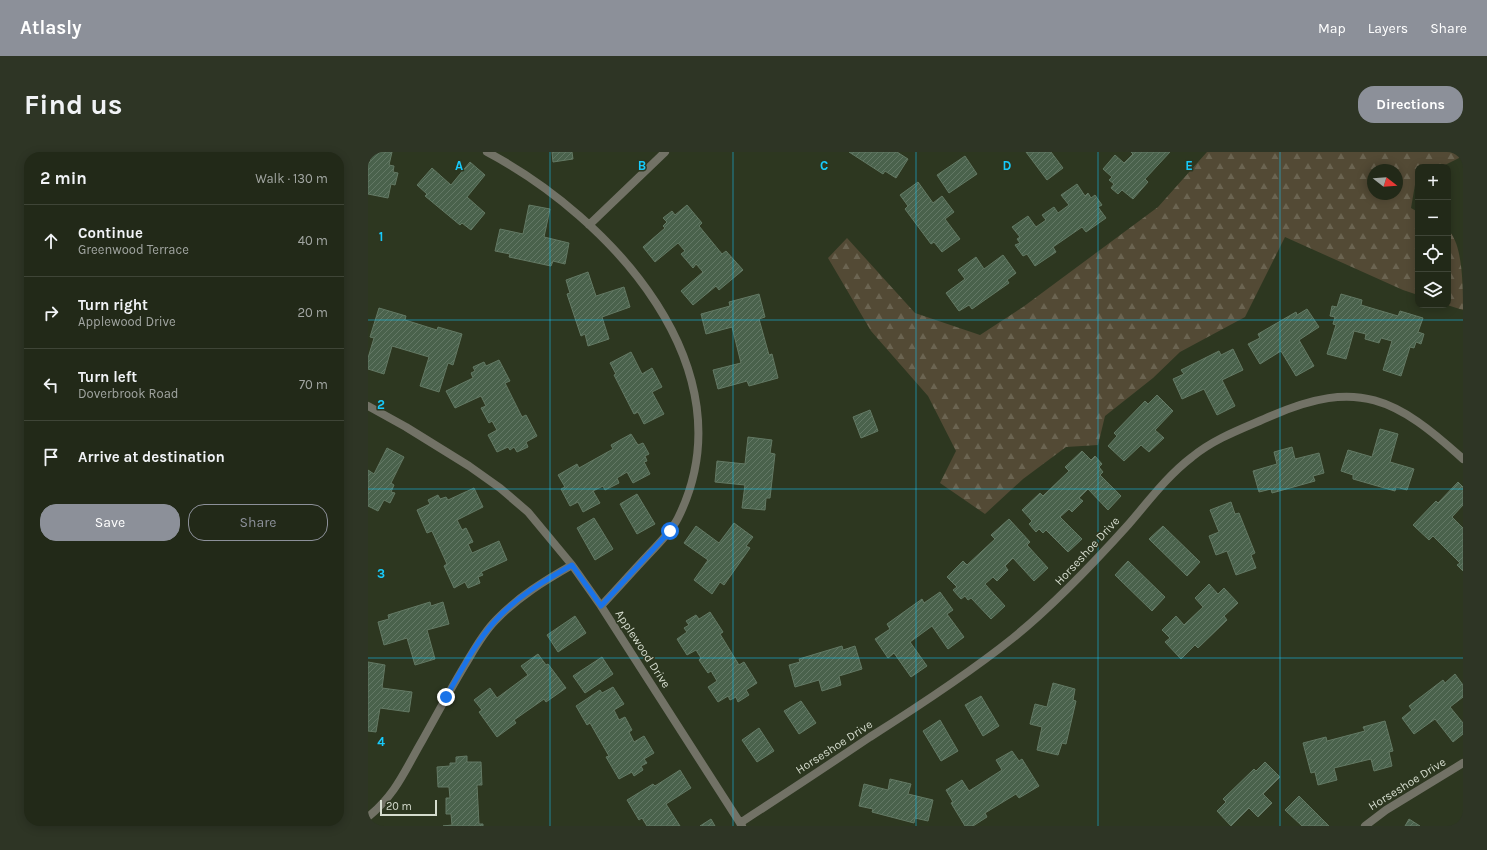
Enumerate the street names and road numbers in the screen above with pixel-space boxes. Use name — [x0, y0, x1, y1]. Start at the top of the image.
street label: Horseshoe Drive — [1052, 514, 1122, 588]
street label: Applewood Drive — [613, 607, 673, 691]
street label: Horseshoe Drive — [793, 717, 875, 777]
street label: Horseshoe Drive — [1366, 755, 1448, 813]

